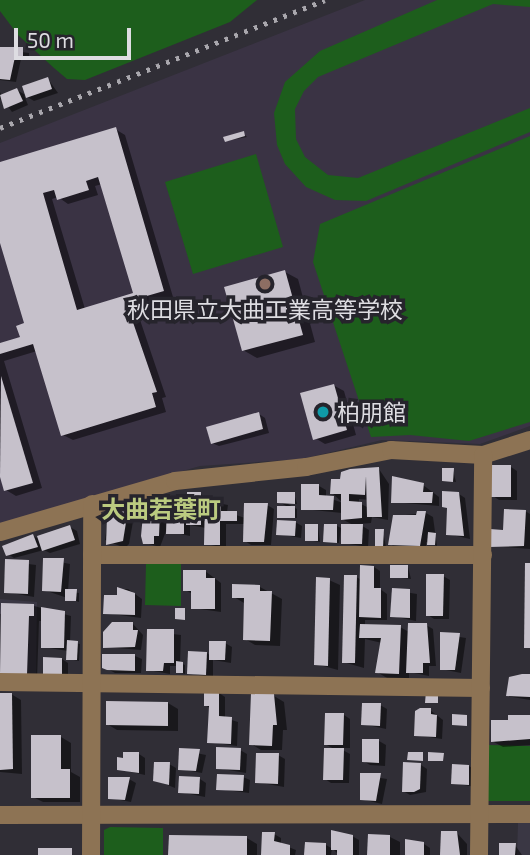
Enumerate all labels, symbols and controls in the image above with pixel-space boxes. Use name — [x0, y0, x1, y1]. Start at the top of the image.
scale bar — [18, 14, 135, 58]
text: 50 m — [27, 27, 74, 52]
marker: 秋田県立大曲工業高等学校 — [257, 276, 273, 292]
place label: 秋田県立大曲工業高等学校 — [127, 295, 403, 323]
place label: 柏朋館 — [337, 398, 406, 426]
marker: 柏朋館 — [315, 404, 331, 420]
district label: 大曲若葉町 — [101, 495, 221, 523]

